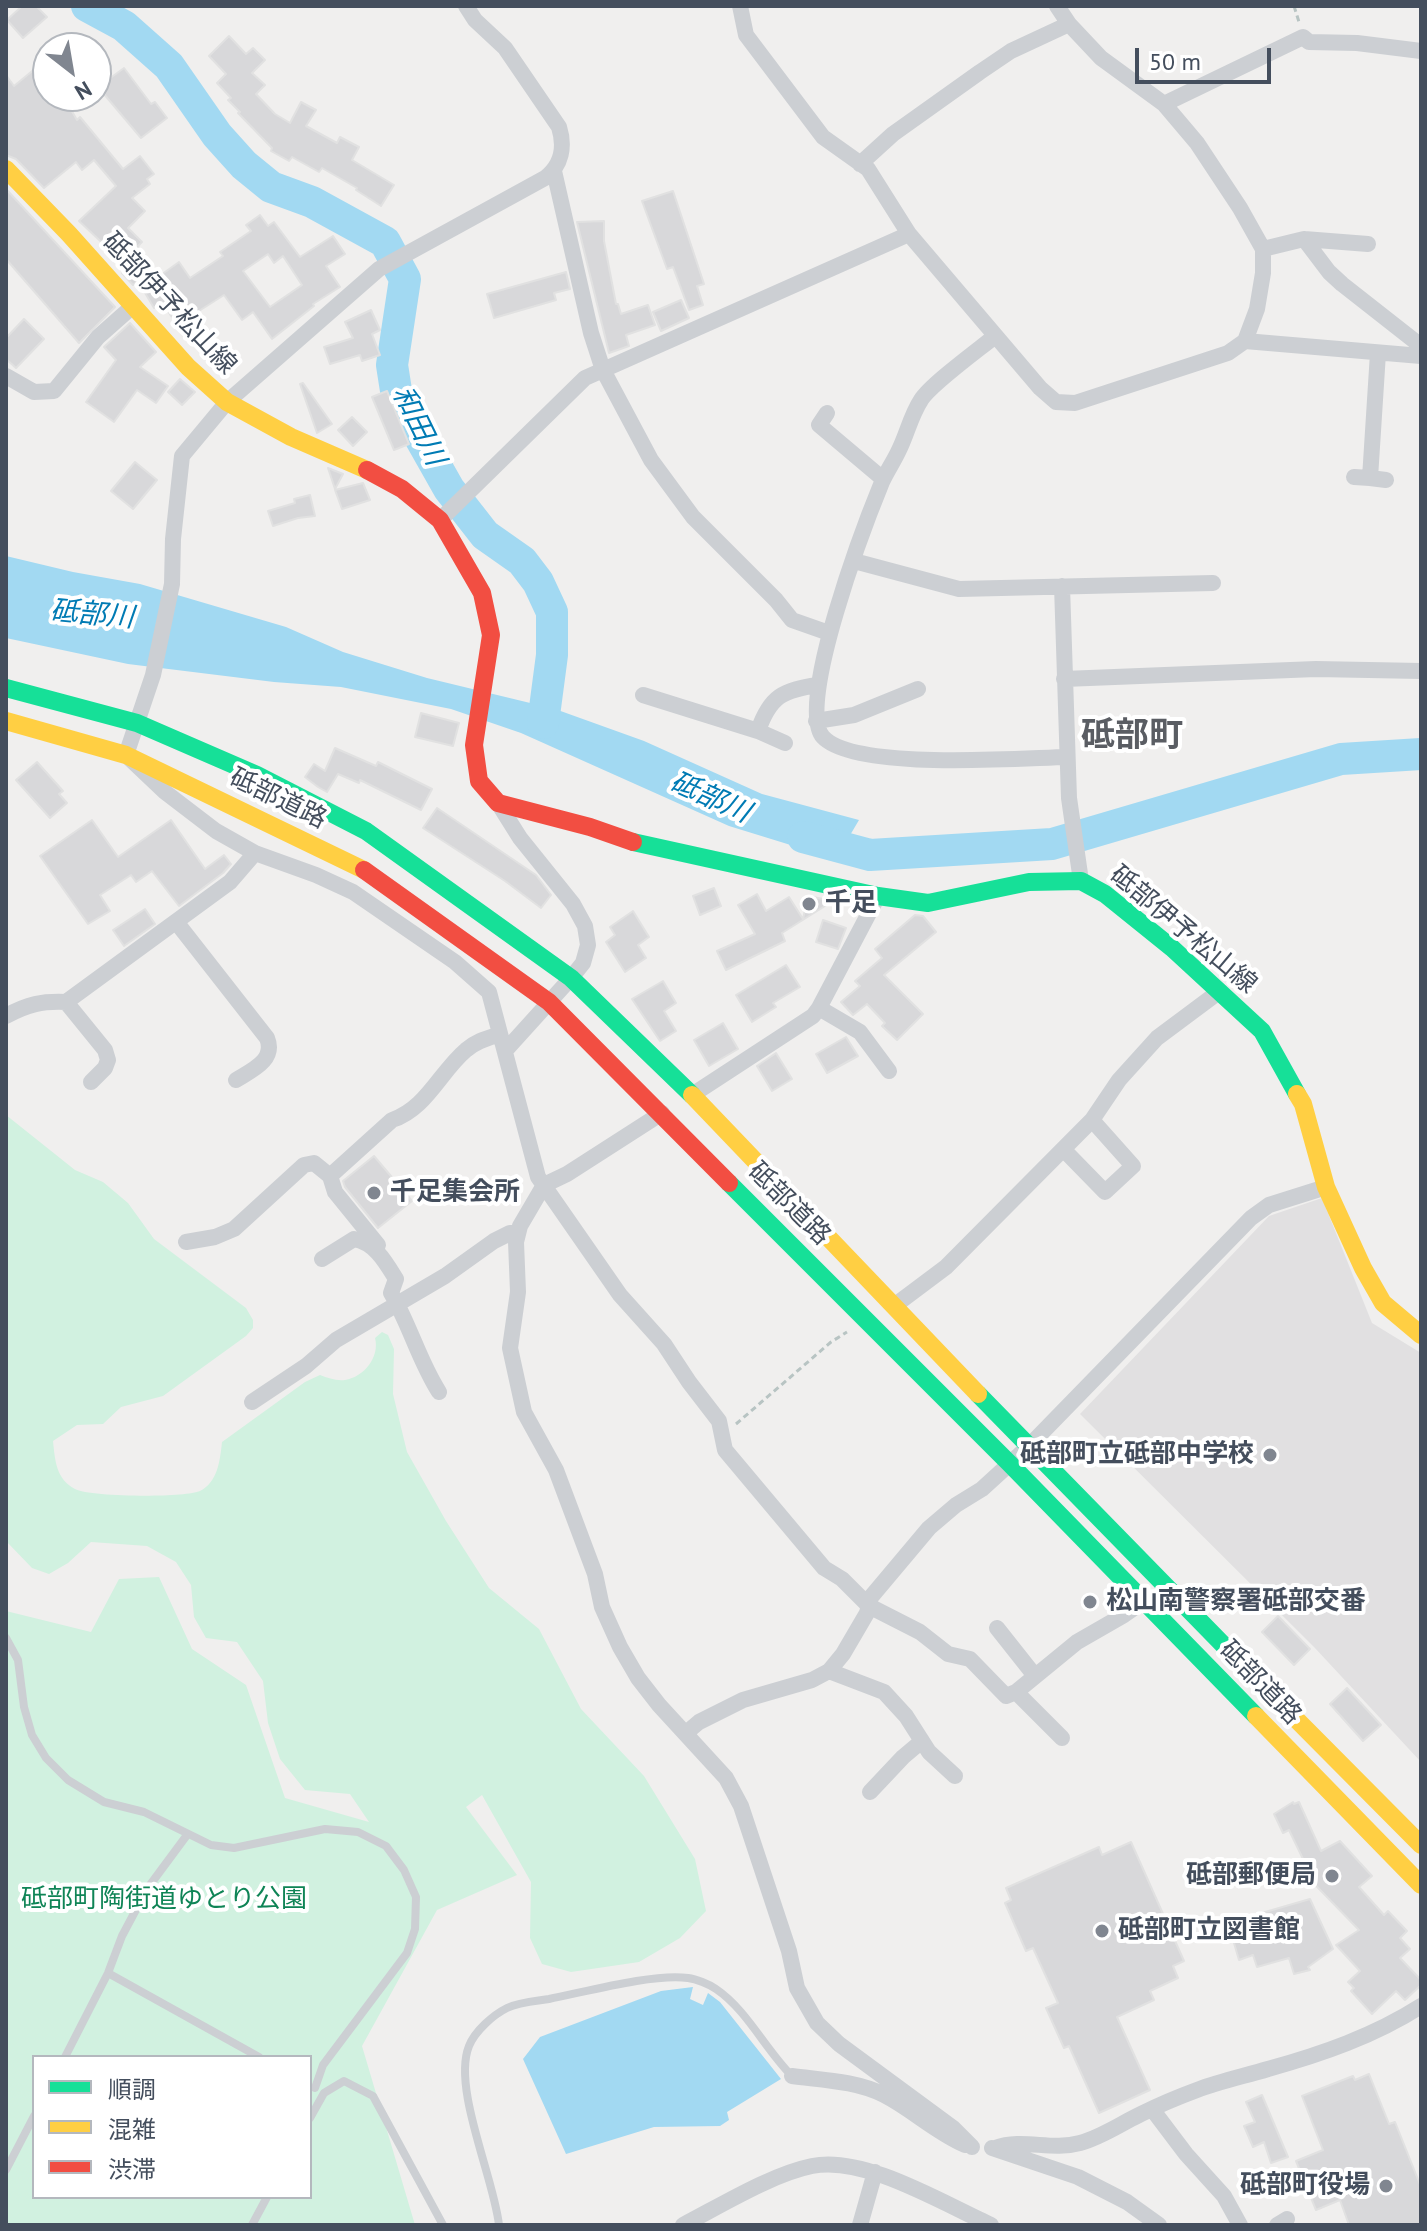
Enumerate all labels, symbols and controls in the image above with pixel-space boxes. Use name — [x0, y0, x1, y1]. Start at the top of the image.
north arrow — [32, 32, 112, 112]
scale bar — [1139, 32, 1275, 82]
text: 50 m — [1149, 46, 1201, 77]
text: N — [70, 75, 97, 107]
street label: 砥部伊予松山線 — [96, 227, 242, 381]
water label: 和田川 — [384, 381, 452, 471]
water label: 砥部川 — [49, 595, 135, 635]
district label: 砥部町 — [1081, 716, 1183, 756]
street label: 砥部道路 — [224, 762, 332, 836]
water label: 砥部川 — [665, 766, 755, 830]
street label: 砥部伊予松山線 — [1103, 860, 1263, 1000]
place label: 千足 — [825, 888, 877, 920]
marker: 千足 — [800, 895, 818, 913]
street label: 砥部道路 — [741, 1156, 837, 1252]
place label: 千足集会所 — [390, 1177, 520, 1209]
marker: 千足集会所 — [365, 1184, 383, 1202]
place label: 砥部町立砥部中学校 — [1020, 1439, 1254, 1471]
marker: 砥部町立砥部中学校 — [1261, 1446, 1279, 1464]
place label: 松山南警察署砥部交番 — [1106, 1586, 1366, 1618]
marker: 松山南警察署砥部交番 — [1081, 1593, 1099, 1611]
street label: 砥部道路 — [1213, 1635, 1307, 1731]
place label: 砥部郵便局 — [1186, 1860, 1316, 1892]
marker: 砥部郵便局 — [1323, 1867, 1341, 1885]
park label: 砥部町陶街道ゆとり公園 — [21, 1884, 307, 1916]
place label: 砥部町立図書館 — [1118, 1915, 1300, 1947]
marker: 砥部町立図書館 — [1093, 1922, 1111, 1940]
legend — [32, 2055, 312, 2199]
text: 順調 — [108, 2074, 156, 2105]
text: 混雑 — [108, 2114, 156, 2145]
text: 渋滞 — [108, 2154, 156, 2185]
place label: 砥部町役場 — [1240, 2170, 1370, 2202]
marker: 砥部町役場 — [1377, 2177, 1395, 2195]

